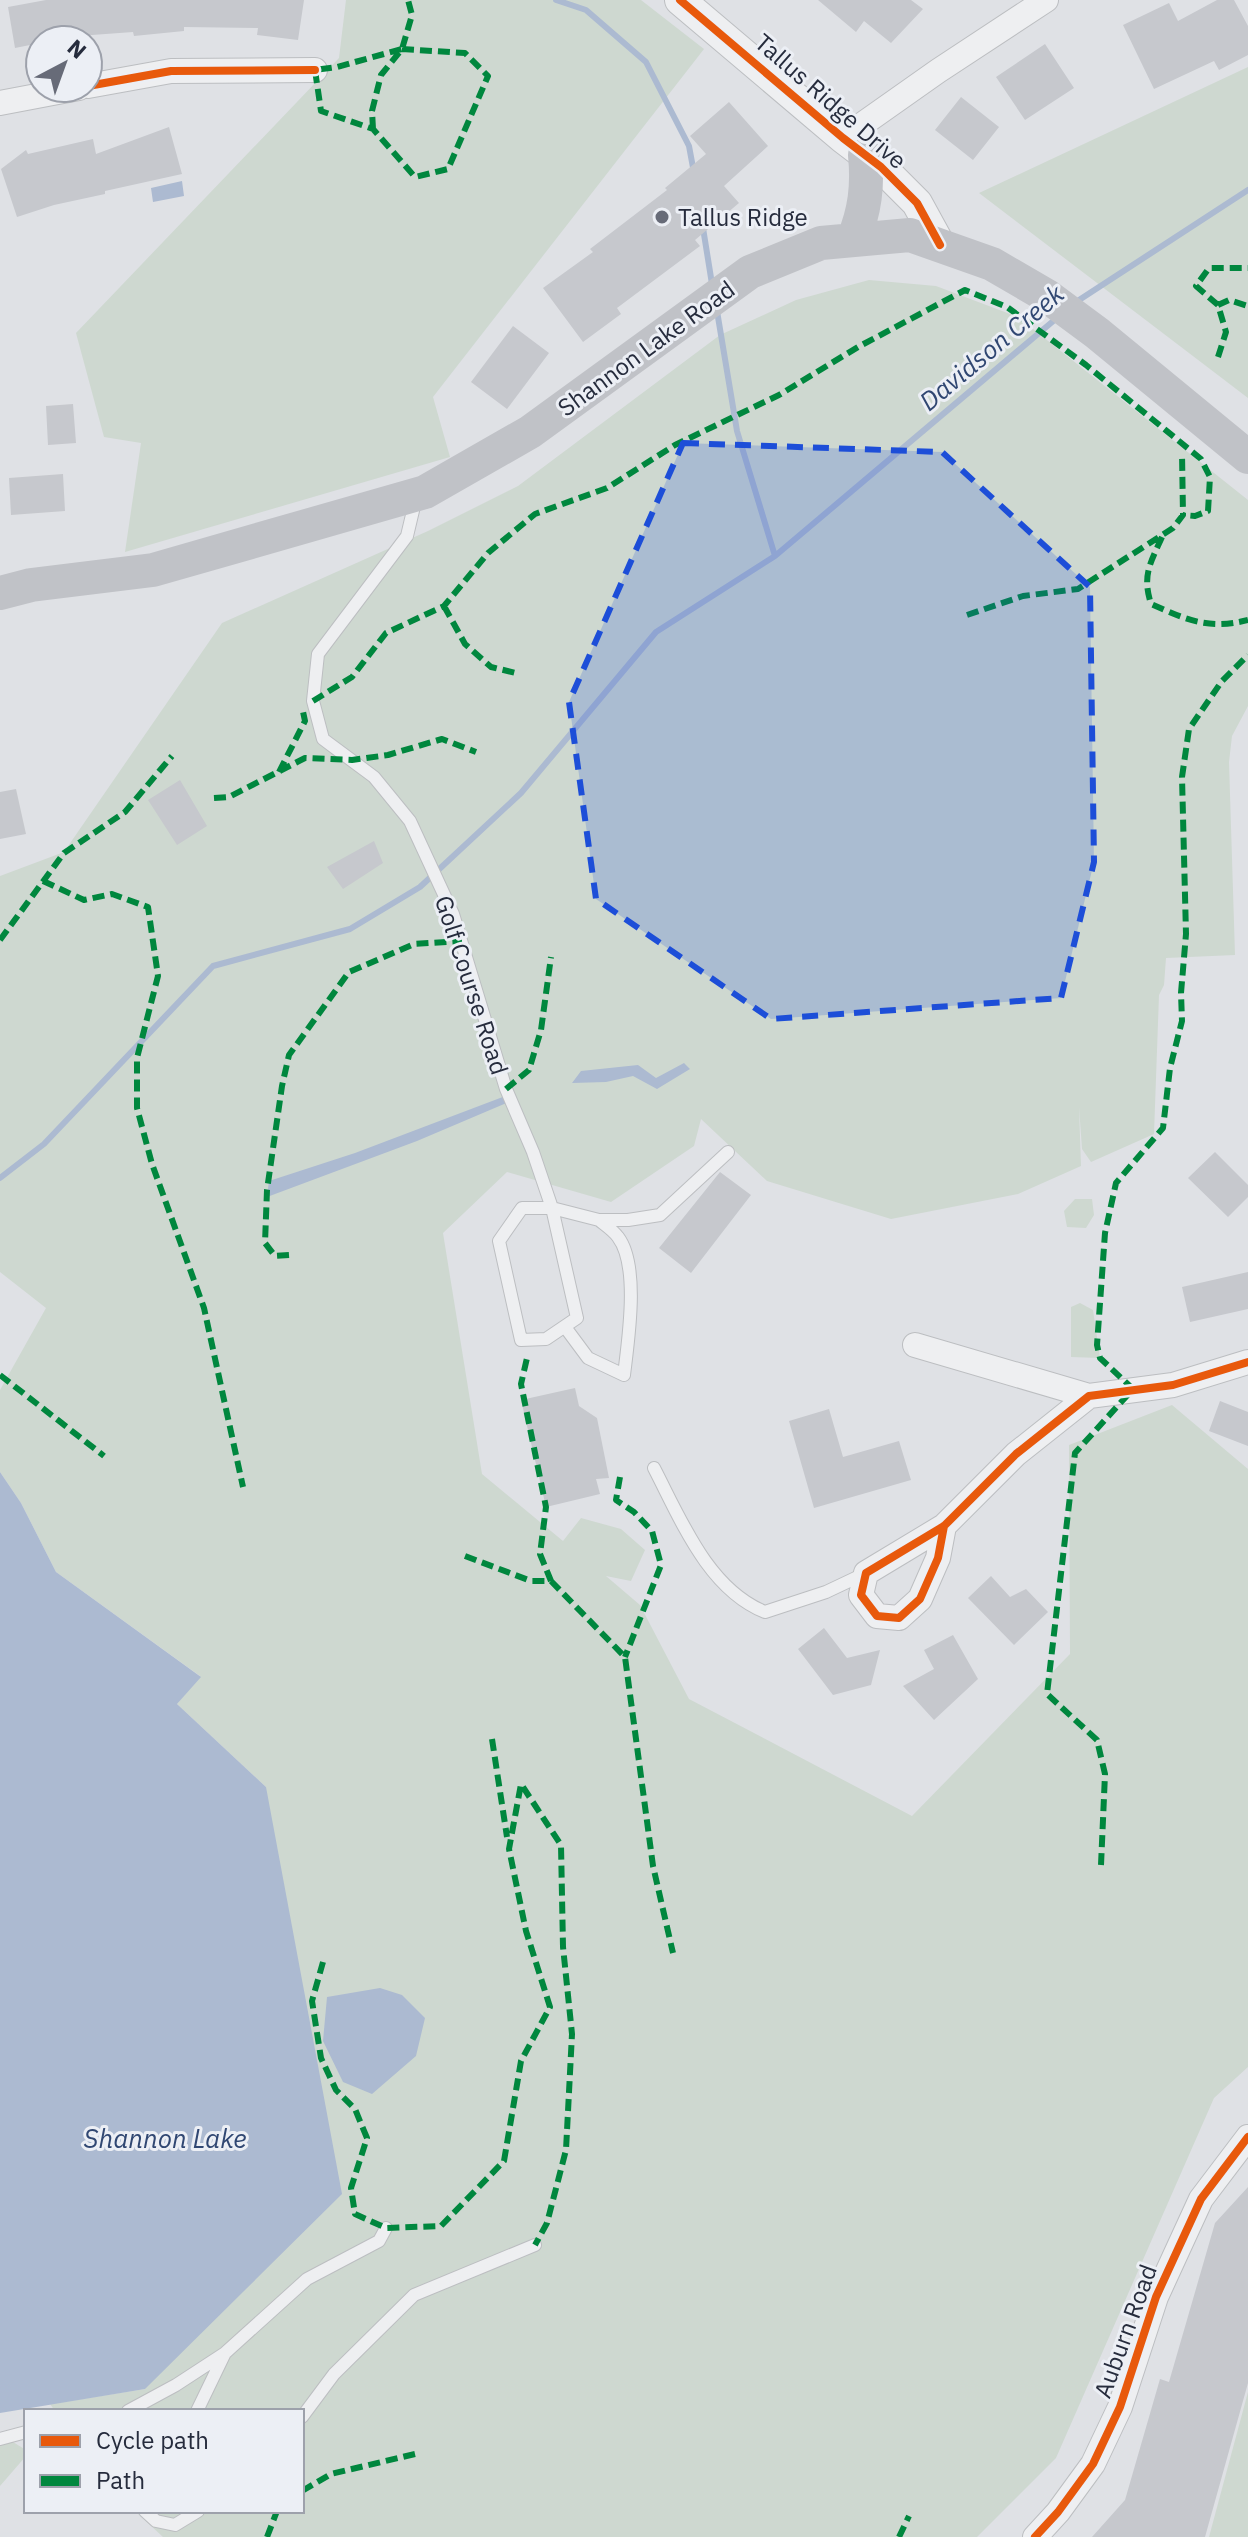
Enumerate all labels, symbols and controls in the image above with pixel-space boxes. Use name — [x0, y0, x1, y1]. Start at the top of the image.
north arrow — [24, 24, 104, 104]
street label: Tallus Ridge Drive — [748, 26, 914, 176]
text: N — [62, 32, 93, 65]
place label: Tallus Ridge — [678, 201, 808, 233]
marker: Tallus Ridge — [653, 208, 671, 226]
street label: Shannon Lake Road — [551, 273, 741, 423]
water label: Davidson Creek — [912, 276, 1071, 418]
street label: Golf Course Road — [428, 891, 516, 1079]
water label: Shannon Lake — [84, 2121, 246, 2155]
street label: Auburn Road — [1086, 2260, 1164, 2402]
legend — [24, 2409, 304, 2513]
text: Cycle path — [96, 2424, 209, 2456]
text: Path — [96, 2464, 145, 2496]

